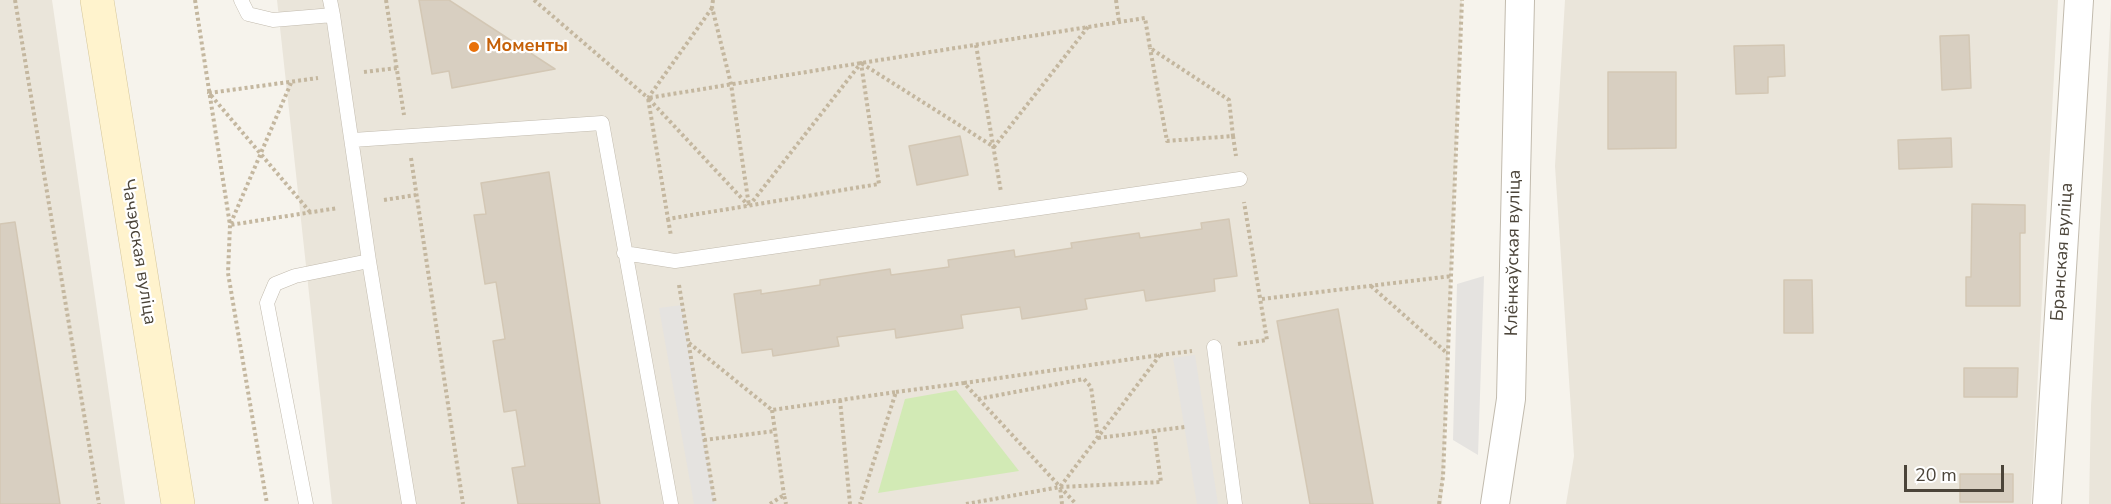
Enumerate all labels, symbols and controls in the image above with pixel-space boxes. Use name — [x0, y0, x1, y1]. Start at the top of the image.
place label: Моменты — [486, 36, 568, 58]
marker: Моменты — [467, 40, 481, 54]
street label: Клёнкаўская вуліца — [1502, 170, 1526, 336]
street label: Чачэрская вуліца — [116, 178, 160, 326]
street label: Бранская вуліца — [2047, 182, 2079, 322]
scale bar — [1907, 453, 2008, 491]
text: 20 m — [1915, 463, 1957, 487]

